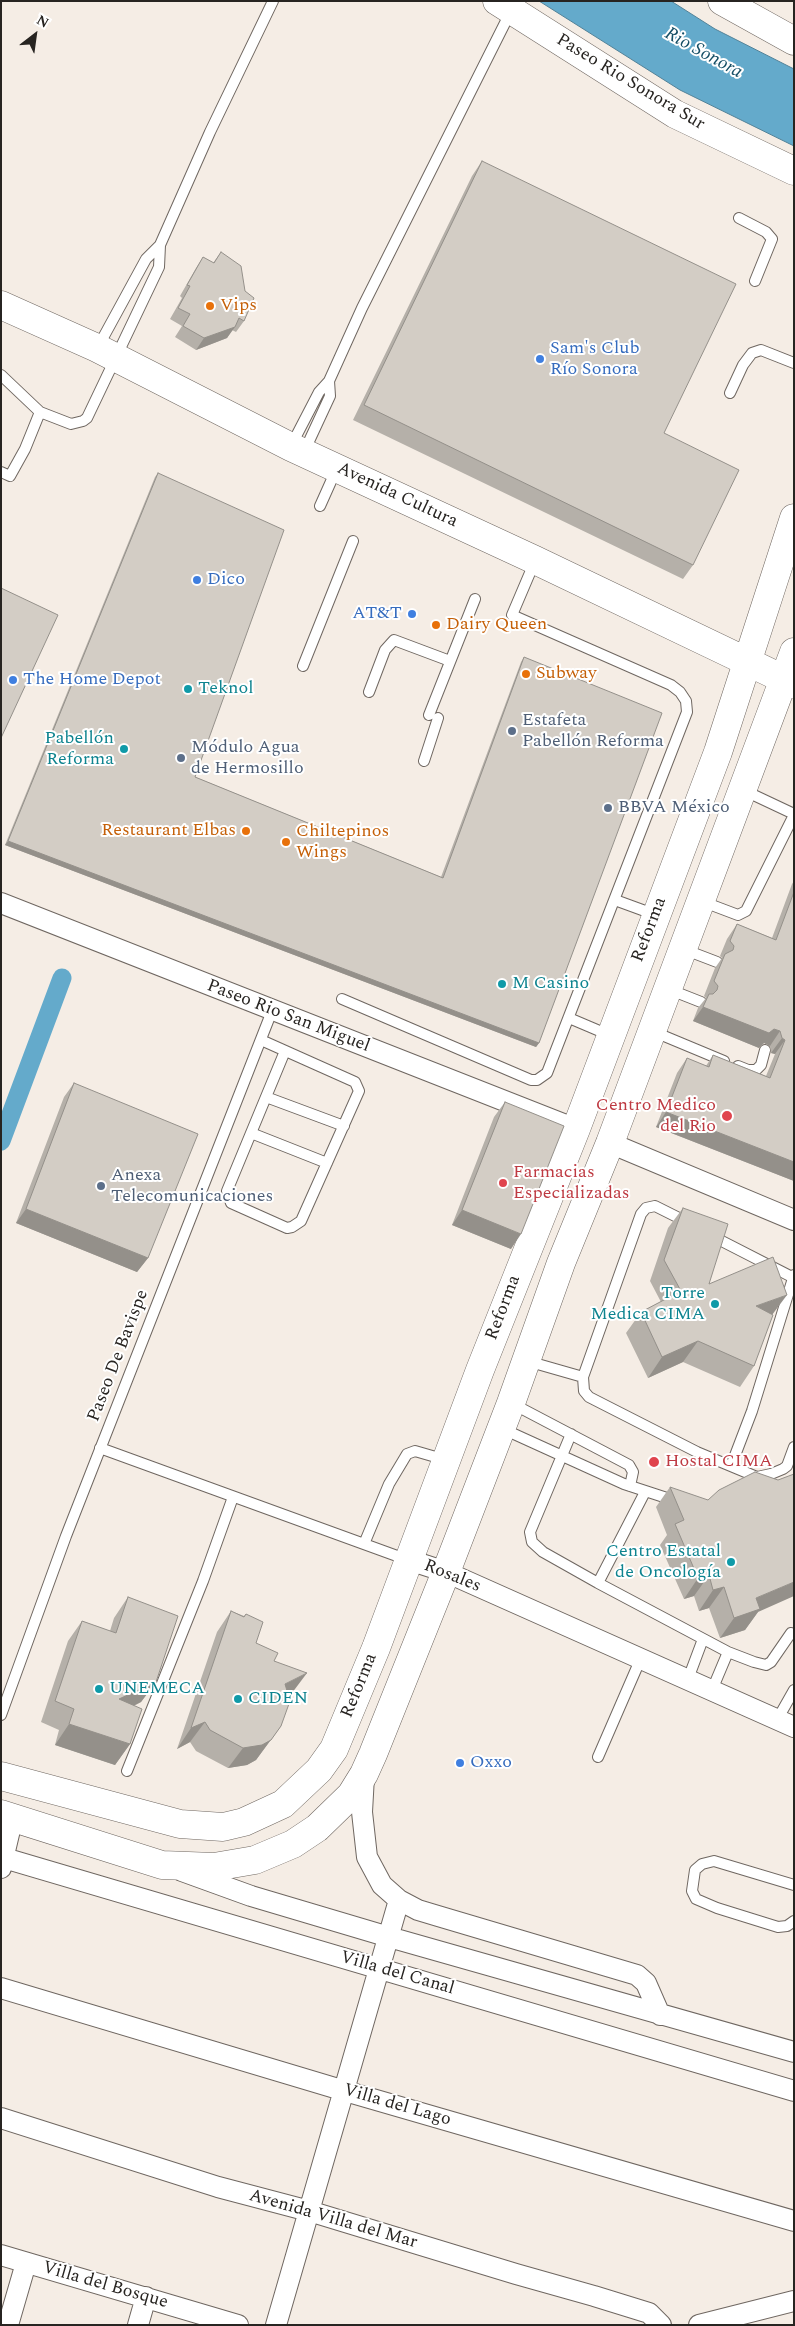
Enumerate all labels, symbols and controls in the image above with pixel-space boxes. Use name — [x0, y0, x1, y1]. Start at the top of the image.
north arrow — [10, 10, 60, 60]
text: N — [33, 10, 53, 34]
water label: Rio Sonora — [660, 23, 746, 85]
street label: Paseo Rio Sonora Sur — [552, 30, 708, 136]
place label: Vips — [220, 295, 257, 317]
marker: Vips — [204, 300, 216, 312]
place label: Sam's Club Río Sonora — [550, 338, 640, 380]
marker: Sam's Club Río Sonora — [534, 353, 546, 365]
street label: Avenida Cultura — [333, 459, 461, 533]
place label: Dico — [207, 569, 245, 591]
marker: Dico — [191, 574, 203, 586]
place label: AT&T — [352, 603, 402, 625]
marker: AT&T — [406, 608, 418, 620]
place label: Dairy Queen — [446, 614, 547, 636]
marker: Dairy Queen — [430, 619, 442, 631]
place label: Subway — [536, 663, 597, 685]
marker: Subway — [520, 668, 532, 680]
place label: The Home Depot — [23, 669, 161, 691]
marker: The Home Depot — [7, 674, 19, 686]
place label: Teknol — [198, 678, 253, 700]
marker: Teknol — [182, 683, 194, 695]
place label: Estafeta Pabellón Reforma — [522, 710, 664, 752]
marker: Estafeta Pabellón Reforma — [506, 725, 518, 737]
place label: Pabellón Reforma — [45, 728, 114, 771]
place label: Módulo Agua de Hermosillo — [191, 737, 304, 780]
marker: Pabellón Reforma — [118, 743, 130, 755]
marker: Módulo Agua de Hermosillo — [175, 752, 187, 764]
place label: BBVA México — [618, 797, 730, 819]
marker: BBVA México — [602, 802, 614, 814]
place label: Restaurant Elbas — [101, 820, 236, 842]
place label: Chiltepinos Wings — [296, 821, 389, 864]
marker: Restaurant Elbas — [240, 825, 252, 837]
marker: Chiltepinos Wings — [280, 836, 292, 848]
street label: Reforma — [628, 894, 672, 966]
place label: M Casino — [512, 973, 589, 995]
street label: Paseo Rio San Miguel — [203, 976, 373, 1058]
marker: M Casino — [496, 978, 508, 990]
place label: Centro Medico del Rio — [596, 1095, 716, 1138]
marker: Centro Medico del Rio — [720, 1109, 734, 1123]
place label: Farmacias Especializadas — [513, 1162, 630, 1204]
place label: Anexa Telecomunicaciones — [111, 1165, 273, 1208]
marker: Farmacias Especializadas — [497, 1177, 509, 1189]
marker: Anexa Telecomunicaciones — [95, 1180, 107, 1192]
street label: Reforma — [482, 1272, 526, 1344]
place label: Torre Medica CIMA — [591, 1283, 705, 1326]
street label: Paseo De Bavispe — [84, 1287, 154, 1425]
marker: Torre Medica CIMA — [709, 1298, 721, 1310]
place label: Hostal CIMA — [665, 1451, 773, 1473]
marker: Hostal CIMA — [647, 1455, 661, 1469]
place label: Centro Estatal de Oncología — [606, 1541, 721, 1584]
street label: Rosales — [420, 1556, 484, 1598]
marker: Centro Estatal de Oncología — [725, 1556, 737, 1568]
street label: Reforma — [337, 1651, 383, 1721]
place label: UNEMECA — [109, 1678, 205, 1700]
marker: UNEMECA — [93, 1683, 105, 1695]
place label: CIDEN — [248, 1688, 308, 1710]
marker: CIDEN — [232, 1693, 244, 1705]
place label: Oxxo — [470, 1752, 512, 1774]
marker: Oxxo — [454, 1757, 466, 1769]
street label: Villa del Canal — [337, 1947, 457, 2001]
street label: Villa del Lago — [341, 2080, 453, 2132]
street label: Avenida Villa del Mar — [246, 2186, 420, 2254]
street label: Villa del Bosque — [40, 2258, 170, 2314]

